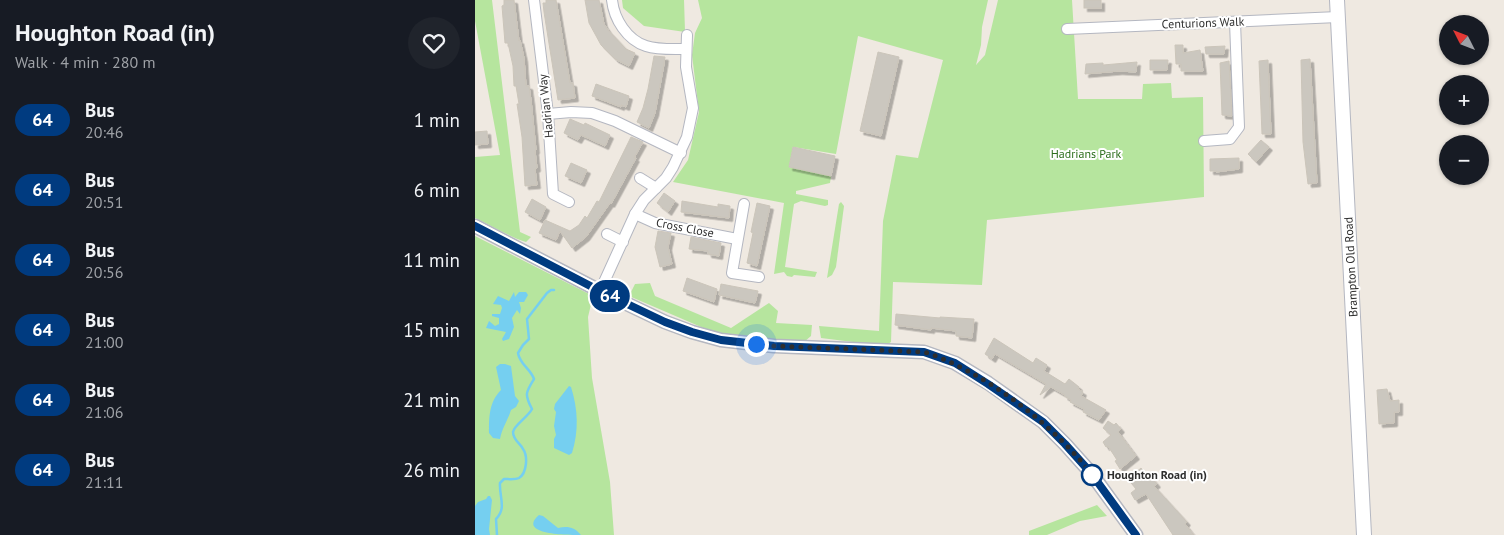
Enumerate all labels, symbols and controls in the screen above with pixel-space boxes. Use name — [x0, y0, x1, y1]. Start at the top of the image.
street label: Centurions Walk — [1161, 14, 1245, 31]
north arrow — [1439, 15, 1489, 65]
map controls — [1439, 15, 1489, 185]
text: Houghton Road (in) — [15, 17, 215, 48]
button: heart — [408, 17, 460, 69]
text: Walk · 4 min · 280 m — [15, 52, 155, 72]
street label: Hadrian Way — [535, 73, 556, 139]
button: + — [1439, 75, 1489, 125]
text: Bus — [85, 98, 114, 122]
text: 64 — [32, 108, 53, 131]
text: 1 min — [414, 108, 460, 132]
text: 20:46 — [85, 122, 123, 142]
button: − — [1439, 135, 1489, 185]
park label: Hadrians Park — [1051, 146, 1122, 161]
text: Bus — [85, 168, 114, 192]
text: 64 — [32, 178, 53, 201]
text: 6 min — [414, 178, 460, 202]
text: 20:51 — [85, 192, 123, 212]
street label: Cross Close — [655, 215, 715, 240]
street label: Brampton Old Road — [1340, 217, 1361, 317]
text: Bus — [85, 238, 114, 262]
text: 64 — [32, 248, 53, 271]
text: 11 min — [403, 248, 460, 272]
text: 20:56 — [85, 262, 123, 282]
line badge: 64 — [587, 280, 633, 312]
text: 64 — [600, 284, 620, 307]
text: Bus — [85, 308, 114, 332]
text: 64 — [32, 318, 53, 341]
text: 15 min — [403, 318, 460, 342]
text: 21:00 — [85, 332, 123, 352]
your location — [744, 332, 769, 357]
text: Bus — [85, 378, 114, 402]
text: 64 — [32, 388, 53, 411]
text: 21 min — [403, 388, 460, 412]
text: 21:06 — [85, 402, 123, 422]
text: Bus — [85, 448, 114, 472]
text: 64 — [32, 458, 53, 481]
text: 26 min — [403, 458, 460, 482]
marker: Houghton Road (in) — [1081, 464, 1103, 486]
place label: Houghton Road (in) — [1107, 467, 1207, 482]
text: 21:11 — [85, 472, 123, 492]

